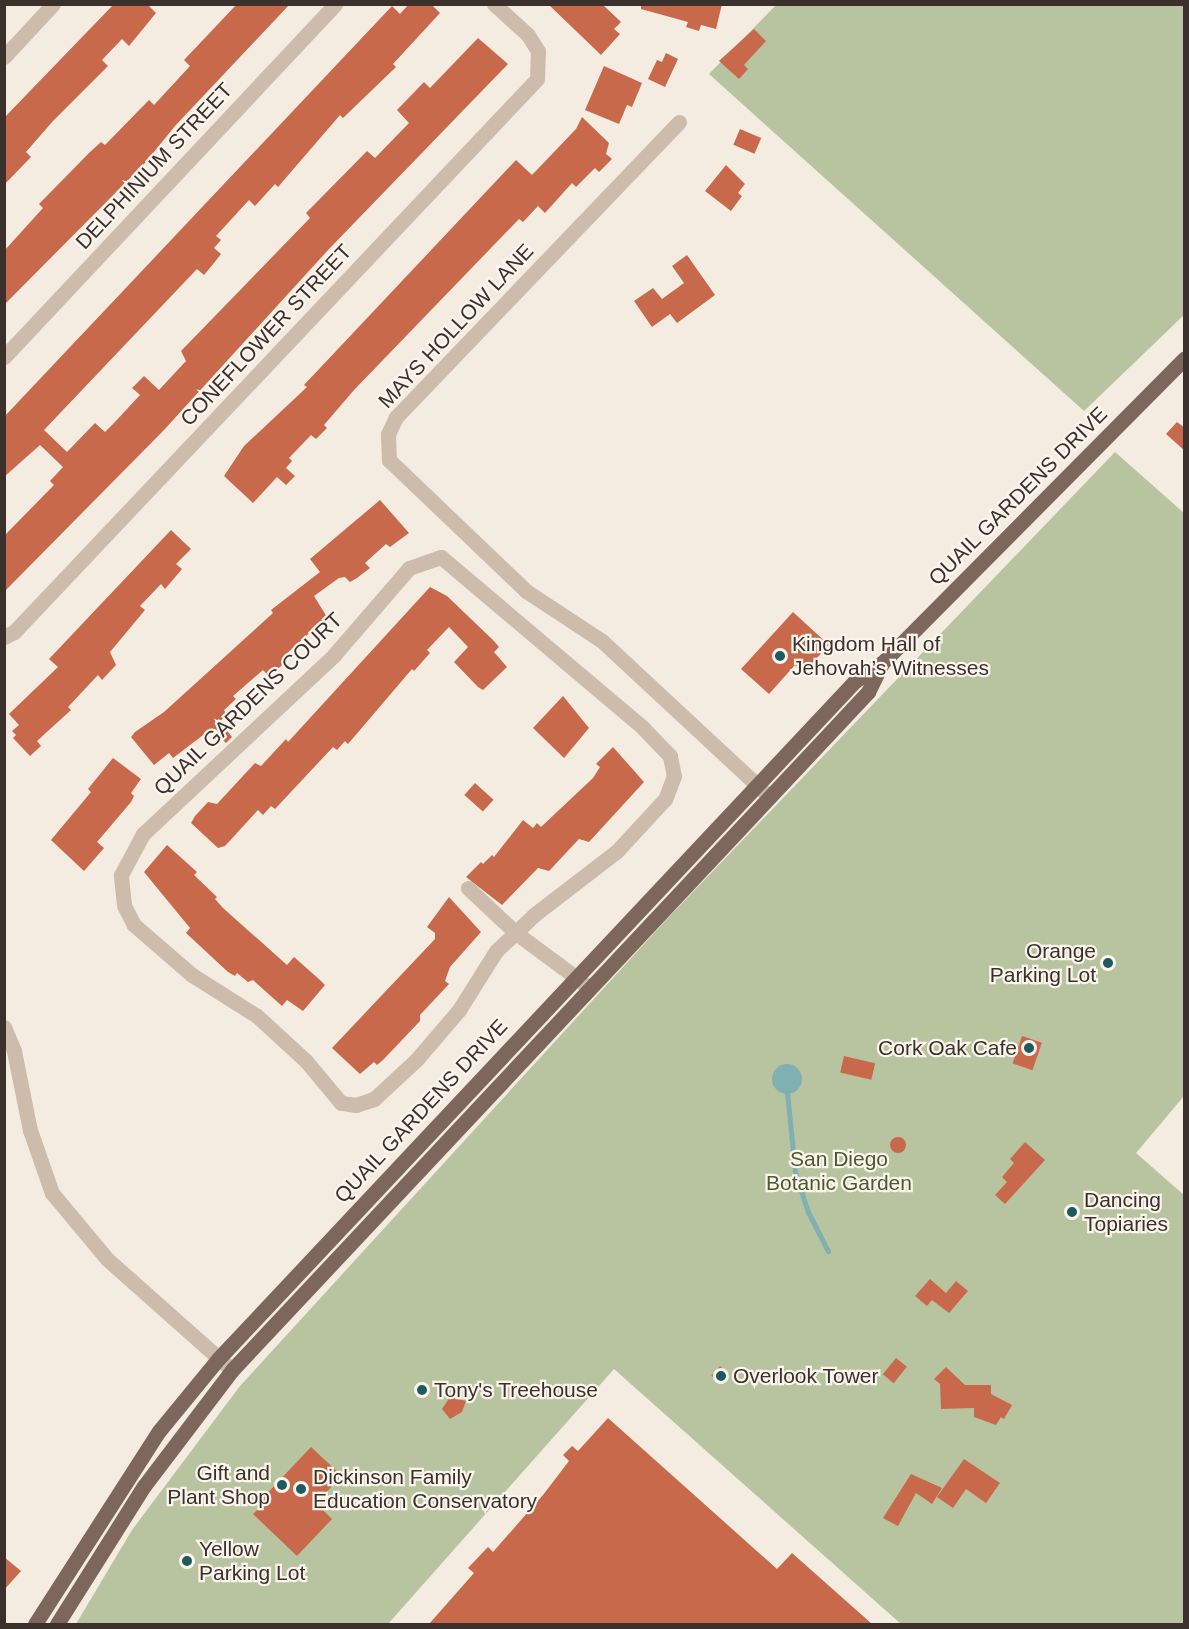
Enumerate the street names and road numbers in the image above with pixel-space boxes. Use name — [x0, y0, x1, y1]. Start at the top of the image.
street label: DELPHINIUM STREET — [70, 78, 238, 254]
street label: CONEFLOWER STREET — [175, 239, 357, 431]
street label: MAYS HOLLOW LANE — [373, 239, 539, 413]
street label: QUAIL GARDENS DRIVE — [923, 401, 1113, 591]
street label: QUAIL GARDENS COURT — [148, 607, 348, 801]
street label: QUAIL GARDENS DRIVE — [329, 1014, 513, 1208]

